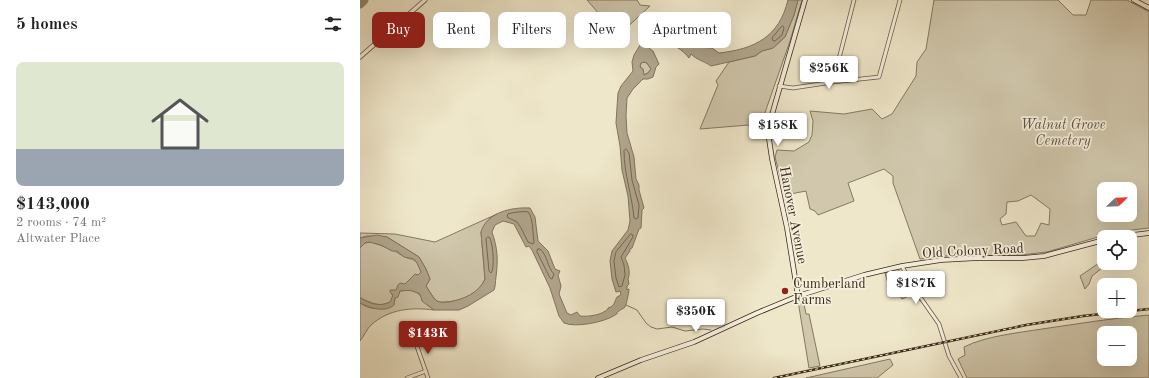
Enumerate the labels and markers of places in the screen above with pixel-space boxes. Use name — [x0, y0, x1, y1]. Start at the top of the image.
pin: $256K — [801, 56, 857, 90]
pin: $158K — [750, 113, 806, 147]
pin: $187K — [888, 271, 944, 305]
place label: Cumberland Farms — [793, 277, 866, 307]
marker: Cumberland Farms — [780, 286, 790, 296]
pin: $350K — [668, 299, 724, 333]
pin: $143K — [400, 321, 456, 355]

